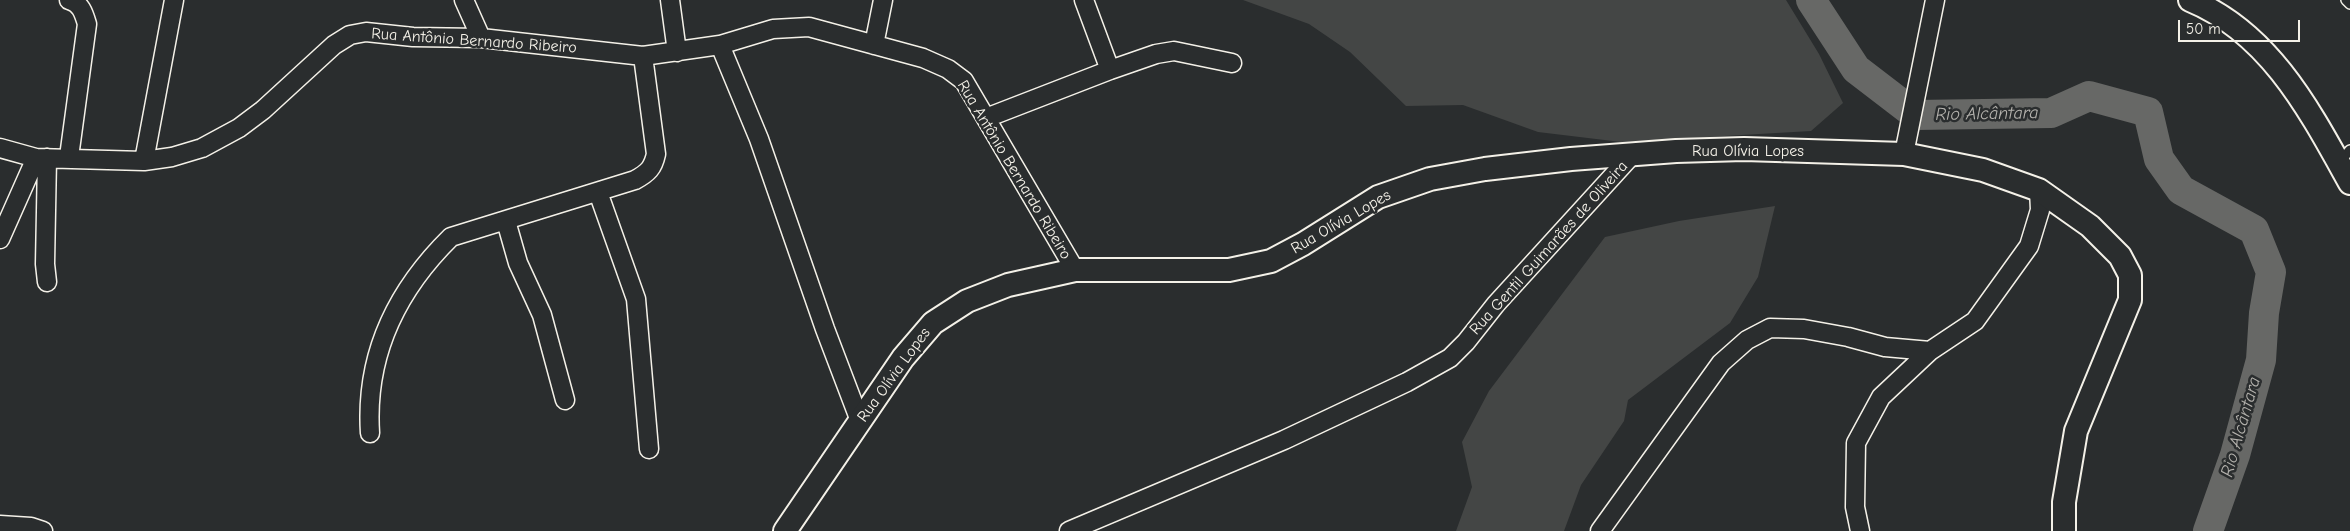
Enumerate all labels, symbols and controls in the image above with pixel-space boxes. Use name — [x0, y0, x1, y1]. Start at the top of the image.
scale bar — [2180, 10, 2302, 42]
text: 50 m — [2186, 20, 2221, 38]
street label: Rua Antônio Bernardo Ribeiro — [371, 24, 577, 58]
street label: Rua Antônio Bernardo Ribeiro — [953, 77, 1075, 263]
water label: Rio Alcântara — [1935, 102, 2039, 126]
street label: Rua Olívia Lopes — [1692, 141, 1804, 161]
street label: Rua Gentil Guimarães de Oliveira — [1466, 157, 1632, 339]
street label: Rua Olívia Lopes — [1288, 186, 1394, 258]
street label: Rua Olívia Lopes — [853, 324, 935, 426]
water label: Rio Alcântara — [2216, 375, 2266, 479]

